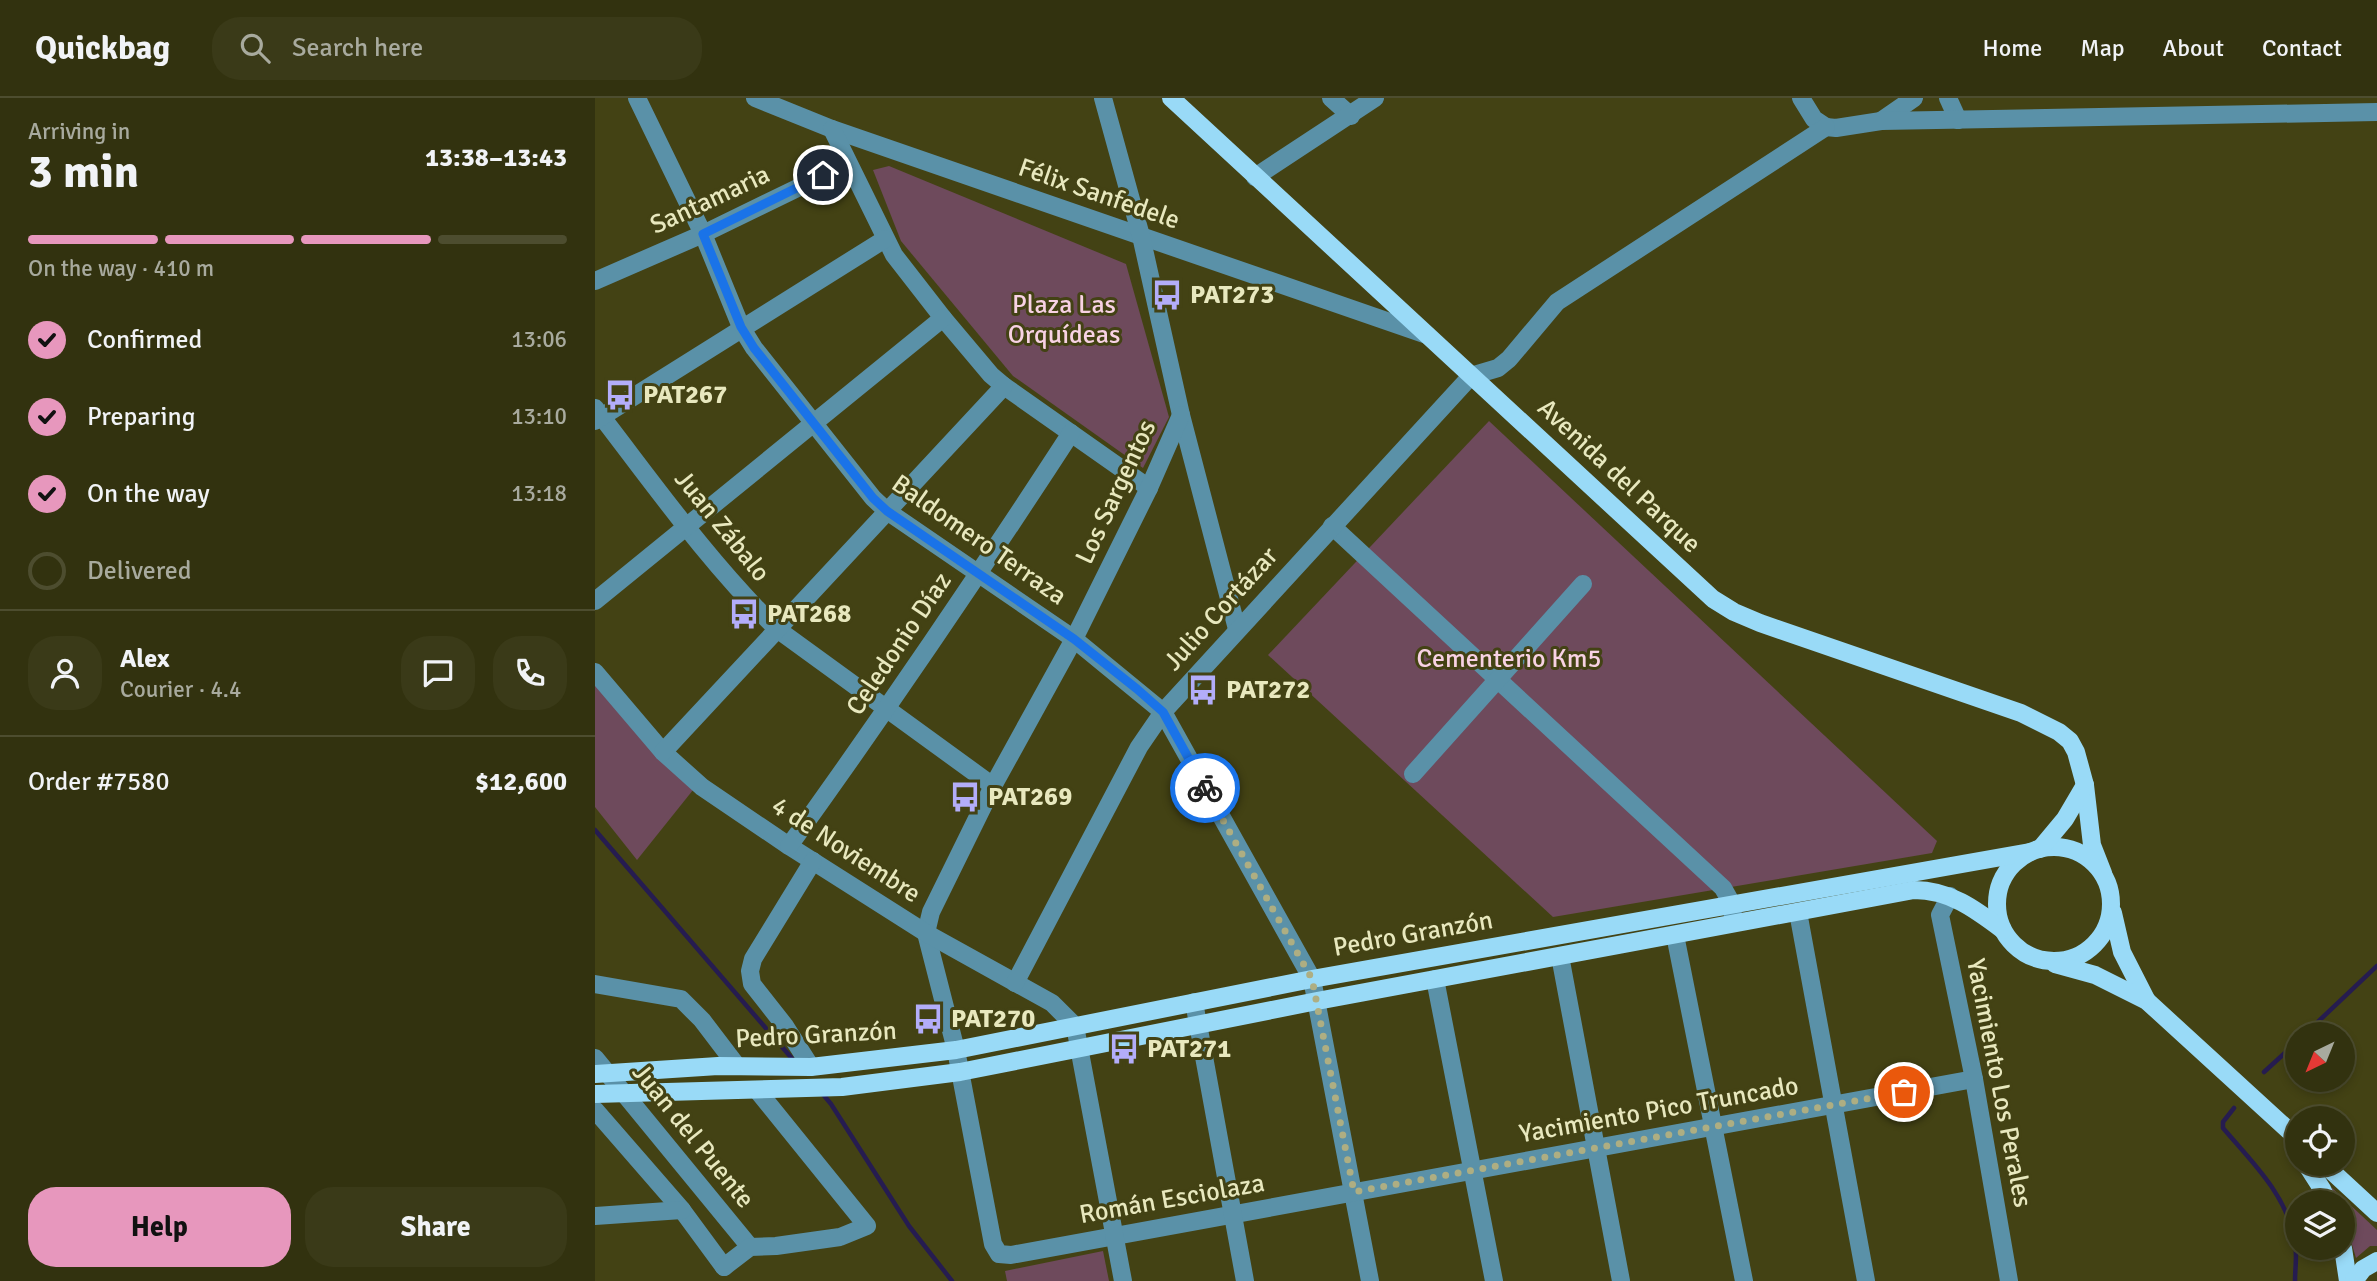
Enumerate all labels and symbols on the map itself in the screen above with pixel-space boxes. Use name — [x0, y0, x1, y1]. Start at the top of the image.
pin — [793, 145, 853, 205]
street label: Félix Sanfedele — [1014, 151, 1184, 237]
street label: Santamaria — [645, 158, 775, 242]
bus stop icon: PAT273 — [1150, 278, 1184, 312]
place label: PAT273 — [1190, 279, 1274, 311]
park label: Plaza Las Orquídeas — [1008, 289, 1120, 351]
bus stop icon: PAT267 — [603, 378, 637, 412]
place label: PAT267 — [643, 379, 727, 411]
street label: Avenida del Parque — [1531, 392, 1707, 560]
street label: Los Sargentos — [1069, 415, 1163, 569]
street label: Juan Zábalo — [667, 464, 777, 588]
street label: Baldomero Terraza — [885, 468, 1073, 612]
street label: Julio Cortázar — [1157, 540, 1285, 677]
street label: Celedonio Díaz — [840, 567, 958, 721]
bus stop icon: PAT268 — [727, 597, 761, 631]
place label: PAT268 — [767, 598, 851, 630]
park label: Cementerio Km5 — [1417, 643, 1601, 675]
bus stop icon: PAT272 — [1186, 673, 1220, 707]
place label: PAT272 — [1226, 674, 1310, 706]
courier — [1170, 753, 1240, 823]
bus stop icon: PAT269 — [948, 780, 982, 814]
place label: PAT269 — [988, 781, 1072, 813]
street label: 4 de Noviembre — [765, 790, 927, 910]
street label: Pedro Granzón — [1331, 904, 1495, 964]
street label: Yacimiento Los Perales — [1959, 956, 2039, 1210]
bus stop icon: PAT270 — [911, 1002, 945, 1036]
place label: PAT270 — [951, 1003, 1035, 1035]
street label: Pedro Granzón — [734, 1015, 898, 1055]
north arrow — [2285, 1022, 2355, 1092]
bus stop icon: PAT271 — [1107, 1032, 1141, 1066]
place label: PAT271 — [1147, 1033, 1231, 1065]
street label: Juan del Puente — [625, 1057, 761, 1215]
pin — [1874, 1062, 1934, 1122]
street label: Yacimiento Pico Truncado — [1517, 1070, 1801, 1150]
street label: Román Esciolaza — [1077, 1167, 1267, 1231]

